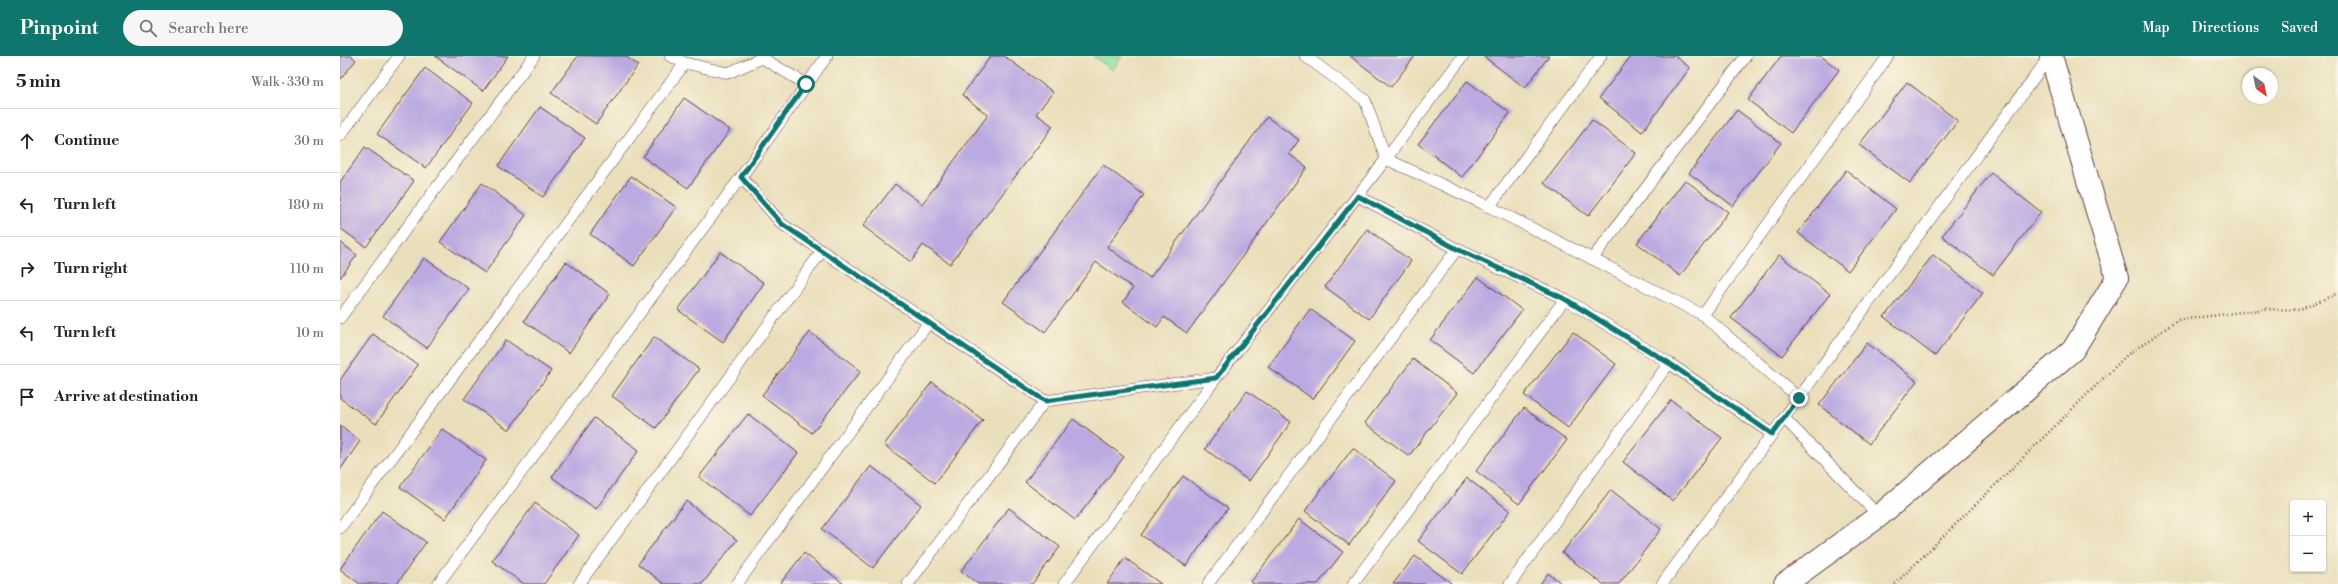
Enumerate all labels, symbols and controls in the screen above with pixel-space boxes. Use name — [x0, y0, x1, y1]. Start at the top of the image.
search box — [123, 10, 403, 46]
text: Pinpoint — [20, 16, 99, 40]
icon: search — [137, 17, 159, 39]
text: Search here — [169, 19, 249, 38]
text: Map — [2142, 19, 2170, 37]
text: Directions — [2192, 19, 2259, 37]
text: Saved — [2281, 19, 2318, 37]
north arrow — [2242, 68, 2278, 104]
text: 5 min — [16, 71, 61, 93]
text: Walk · 330 m — [251, 74, 324, 90]
route start — [797, 75, 815, 93]
icon: ahead — [16, 130, 38, 152]
text: Continue — [54, 131, 119, 150]
text: 30 m — [294, 133, 324, 149]
icon: left — [16, 194, 38, 216]
text: Turn left — [54, 195, 116, 214]
text: 180 m — [288, 197, 324, 213]
icon: right — [16, 258, 38, 280]
text: Turn right — [54, 259, 128, 278]
text: 110 m — [290, 261, 324, 277]
icon: left — [16, 322, 38, 344]
text: Turn left — [54, 323, 116, 342]
text: 10 m — [296, 325, 324, 341]
icon: arrive — [16, 386, 38, 408]
text: Arrive at destination — [54, 387, 198, 406]
route end — [1790, 389, 1808, 407]
map controls — [2290, 500, 2326, 572]
button: + — [2290, 500, 2326, 536]
button: − — [2290, 536, 2326, 572]

